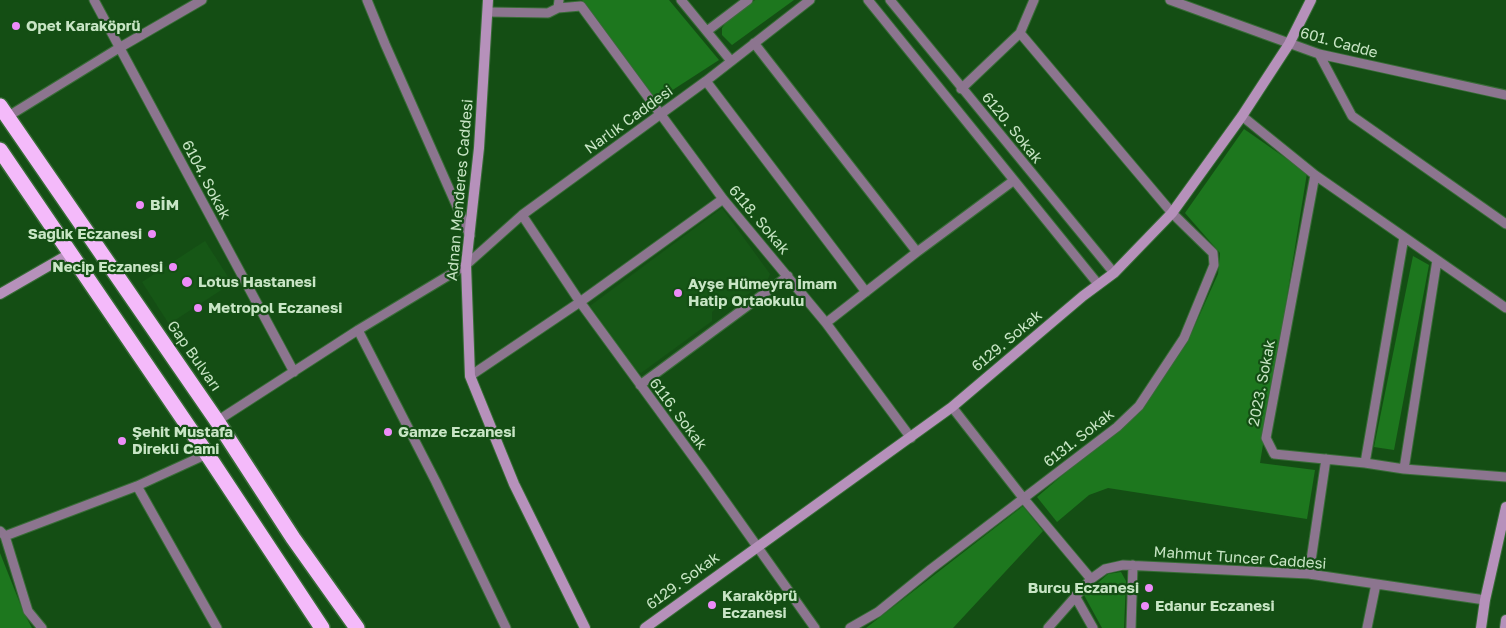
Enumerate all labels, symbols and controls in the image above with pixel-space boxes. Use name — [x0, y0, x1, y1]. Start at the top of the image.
place label: Opet Karaköprü — [26, 17, 140, 35]
marker: Opet Karaköprü — [10, 20, 22, 32]
street label: 601. Cadde — [1298, 24, 1380, 62]
street label: Narlık Caddesi — [581, 82, 677, 158]
street label: 6120. Sokak — [978, 89, 1046, 167]
street label: Adnan Menderes Caddesi — [443, 98, 477, 282]
street label: 6104. Sokak — [178, 137, 234, 223]
street label: 6118. Sokak — [725, 182, 793, 258]
place label: BİM — [150, 196, 179, 214]
marker: BİM — [134, 199, 146, 211]
place label: Sağlık Eczanesi — [28, 225, 142, 243]
marker: Sağlık Eczanesi — [146, 228, 158, 240]
place label: Necip Eczanesi — [52, 258, 163, 276]
marker: Necip Eczanesi — [167, 261, 179, 273]
place label: Lotus Hastanesi — [198, 273, 316, 291]
marker: Lotus Hastanesi — [180, 275, 194, 289]
place label: Ayşe Hümeyra İmam Hatip Ortaokulu — [688, 275, 837, 310]
marker: Ayşe Hümeyra İmam Hatip Ortaokulu — [672, 287, 684, 299]
place label: Metropol Eczanesi — [208, 299, 342, 317]
marker: Metropol Eczanesi — [192, 302, 204, 314]
street label: 6129. Sokak — [968, 306, 1046, 376]
street label: Gap Bulvarı — [163, 317, 225, 395]
street label: 2023. Sokak — [1245, 338, 1279, 428]
street label: 6116. Sokak — [645, 375, 711, 453]
street label: 6131. Sokak — [1040, 405, 1118, 471]
place label: Şehit Mustafa Direkli Cami — [132, 423, 233, 458]
place label: Gamze Eczanesi — [398, 423, 516, 441]
marker: Gamze Eczanesi — [382, 426, 394, 438]
marker: Şehit Mustafa Direkli Cami — [116, 435, 128, 447]
street label: Mahmut Tuncer Caddesi — [1153, 543, 1327, 573]
street label: 6129. Sokak — [643, 548, 723, 614]
place label: Burcu Eczanesi — [1028, 579, 1139, 597]
marker: Burcu Eczanesi — [1143, 582, 1155, 594]
place label: Karaköprü Eczanesi — [722, 587, 797, 622]
place label: Edanur Eczanesi — [1155, 597, 1275, 615]
marker: Karaköprü Eczanesi — [706, 599, 718, 611]
marker: Edanur Eczanesi — [1139, 600, 1151, 612]

